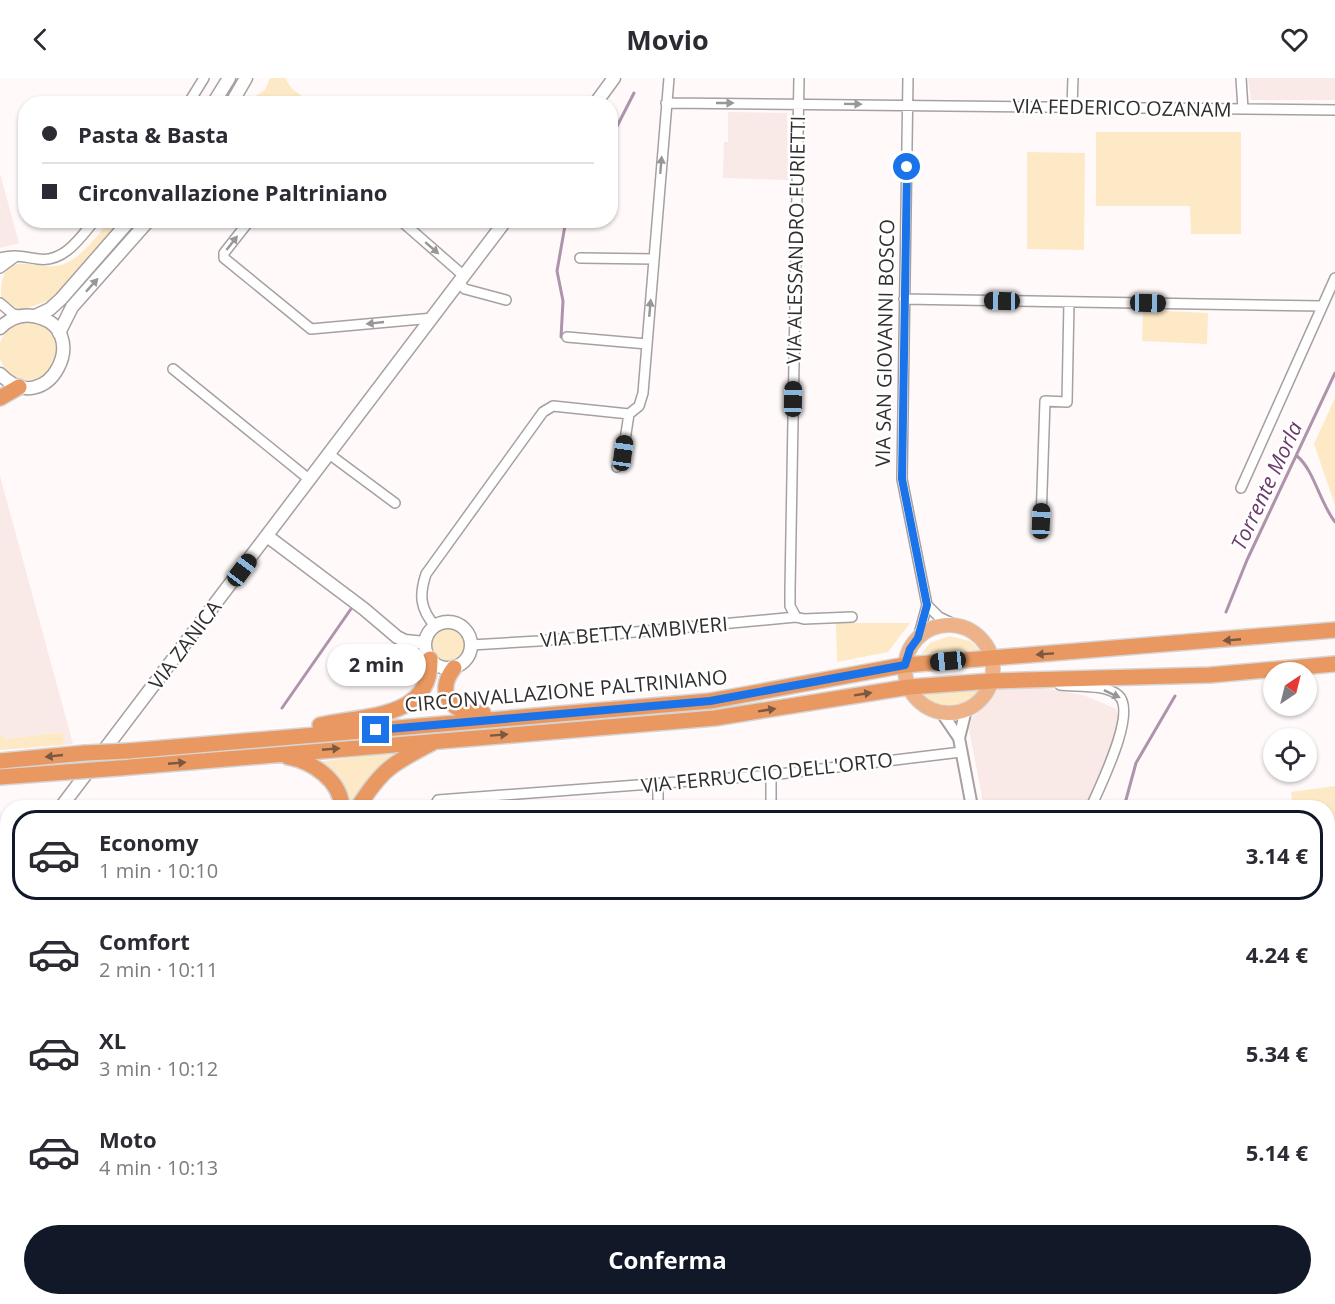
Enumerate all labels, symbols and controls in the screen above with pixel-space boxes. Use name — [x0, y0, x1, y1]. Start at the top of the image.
text: Movio — [626, 21, 709, 58]
icon: back — [24, 23, 57, 56]
icon: heart — [1278, 23, 1311, 56]
street label: VIA FEDERICO OZANAM — [1012, 92, 1232, 123]
one-way arrow — [715, 98, 734, 108]
one-way arrow — [844, 100, 863, 109]
street label: VIA ALESSANDRO FURIETTI — [780, 116, 811, 364]
text: Pasta & Basta — [78, 119, 229, 149]
route start — [893, 153, 920, 180]
one-way arrow — [657, 155, 666, 174]
text: Circonvallazione Paltriniano — [78, 177, 387, 207]
street label: VIA SAN GIOVANNI BOSCO — [869, 219, 900, 467]
one-way arrow — [226, 235, 238, 250]
one-way arrow — [424, 242, 440, 255]
one-way arrow — [85, 278, 99, 293]
car — [984, 292, 1020, 310]
car — [1130, 294, 1166, 312]
one-way arrow — [645, 298, 655, 317]
one-way arrow — [365, 318, 384, 328]
car — [784, 381, 802, 417]
water label: Torrente Morla — [1224, 416, 1308, 555]
car — [612, 434, 634, 472]
car — [1031, 503, 1051, 539]
car — [224, 550, 260, 590]
street label: VIA ZANICA — [142, 594, 227, 695]
street label: VIA BETTY AMBIVERI — [539, 610, 729, 653]
one-way arrow — [1223, 635, 1242, 645]
callout: 2 min — [326, 643, 425, 685]
one-way arrow — [1035, 649, 1054, 658]
car — [929, 650, 967, 672]
text: 2 min — [349, 651, 404, 678]
north arrow — [1263, 662, 1317, 716]
map controls — [1263, 662, 1317, 782]
street label: CIRCONVALLAZIONE PALTRINIANO — [404, 663, 728, 718]
one-way arrow — [1103, 689, 1120, 698]
one-way arrow — [854, 690, 873, 699]
one-way arrow — [757, 705, 776, 714]
route end — [362, 716, 389, 743]
button: locate — [1263, 728, 1317, 782]
one-way arrow — [489, 730, 508, 740]
one-way arrow — [322, 744, 341, 754]
street label: VIA FERRUCCIO DELL'ORTO — [640, 746, 894, 799]
one-way arrow — [44, 751, 63, 761]
one-way arrow — [168, 758, 187, 768]
text: Economy — [99, 827, 198, 857]
icon: car — [27, 828, 81, 882]
text: 3.14 € — [1246, 840, 1308, 870]
text: 1 min · 10:10 — [99, 857, 218, 884]
text: Comfort — [99, 926, 190, 956]
icon: car — [27, 927, 81, 981]
text: 4.24 € — [1246, 939, 1308, 969]
text: 2 min · 10:11 — [99, 956, 218, 983]
text: XL — [99, 1025, 126, 1055]
icon: car — [27, 1026, 81, 1080]
text: 5.34 € — [1246, 1038, 1308, 1068]
text: 3 min · 10:12 — [99, 1055, 218, 1082]
text: Moto — [99, 1124, 157, 1154]
icon: car — [27, 1125, 81, 1179]
text: 5.14 € — [1246, 1137, 1308, 1167]
text: 4 min · 10:13 — [99, 1154, 218, 1181]
button: Conferma — [24, 1225, 1311, 1294]

